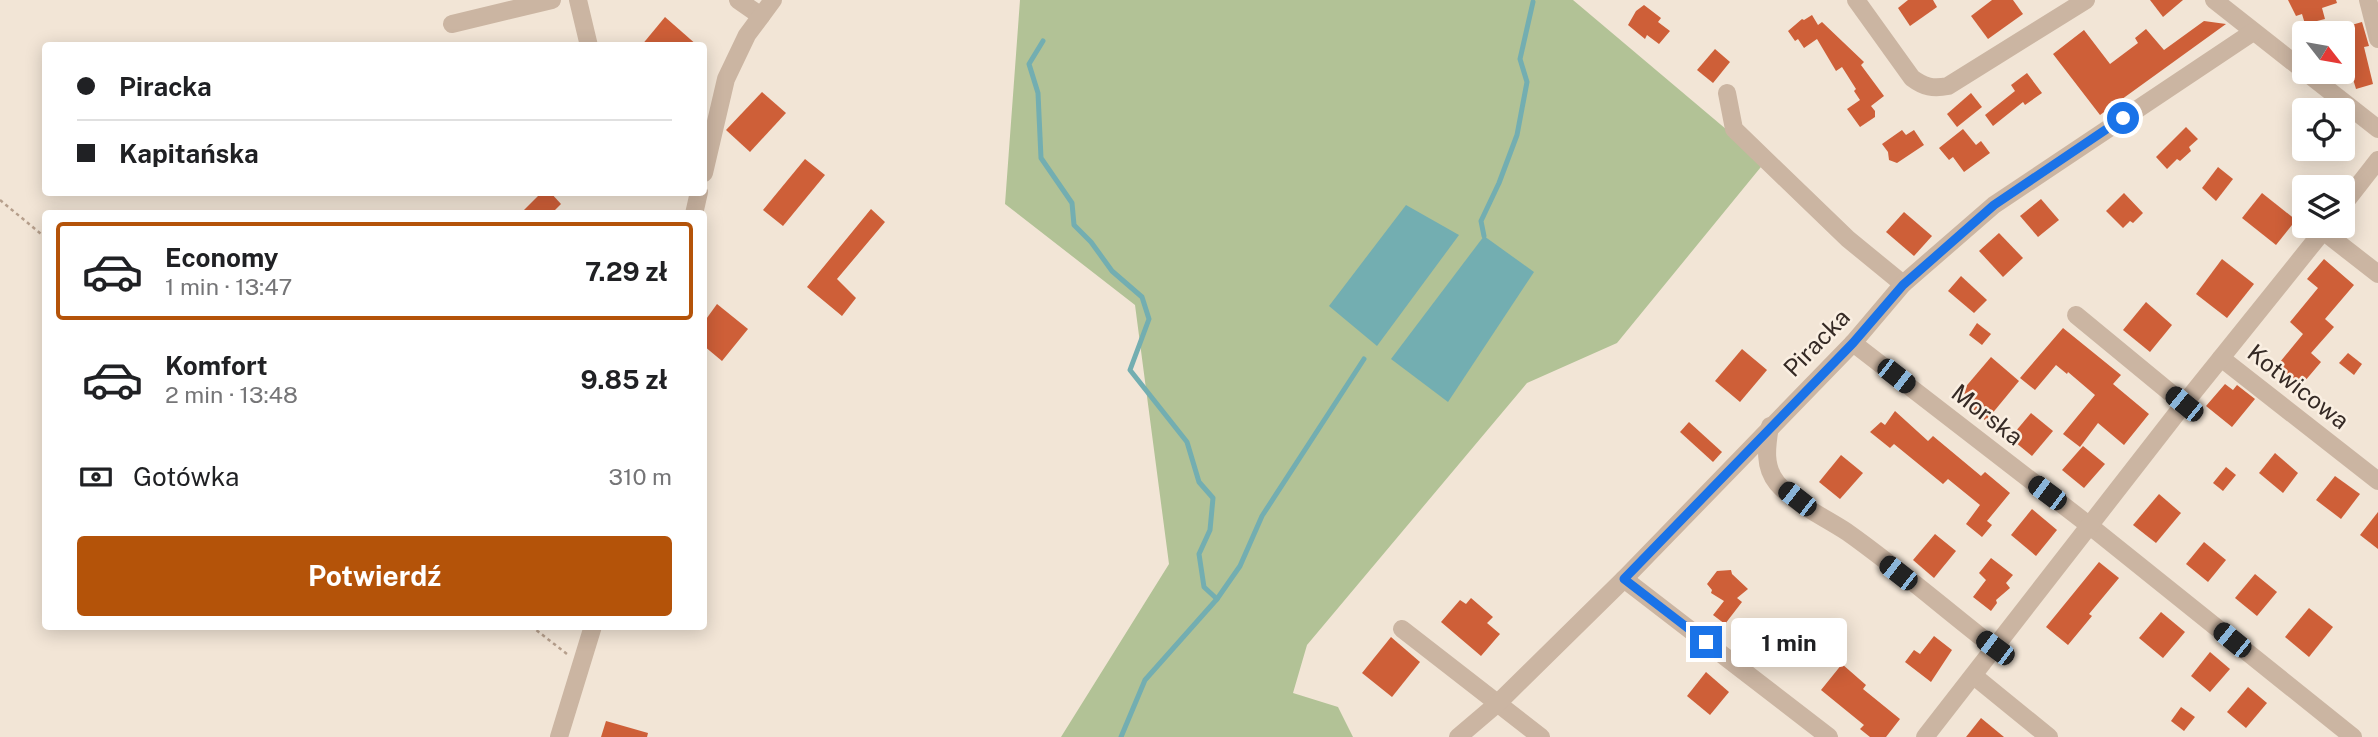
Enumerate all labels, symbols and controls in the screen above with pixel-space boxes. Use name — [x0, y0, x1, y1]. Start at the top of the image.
north arrow — [2292, 21, 2356, 84]
map controls — [2292, 21, 2355, 238]
text: Piracka — [119, 71, 212, 102]
button: locate — [2292, 98, 2355, 161]
route start — [2107, 102, 2139, 134]
text: Kapitańska — [119, 138, 259, 169]
button: layers — [2292, 175, 2355, 238]
icon: car — [81, 240, 144, 303]
text: Economy — [165, 242, 278, 273]
text: 7.29 zł — [585, 256, 668, 287]
text: 1 min · 13:47 — [165, 273, 292, 300]
street label: Piracka — [1777, 303, 1855, 382]
street label: Kotwicowa — [2242, 338, 2355, 434]
icon: car — [81, 348, 144, 411]
text: Komfort — [165, 350, 267, 381]
car — [1873, 355, 1920, 397]
text: 9.85 zł — [580, 364, 668, 395]
street label: Morska — [1946, 378, 2029, 451]
text: 2 min · 13:48 — [165, 381, 298, 408]
car — [2162, 383, 2207, 425]
icon: cash — [77, 458, 115, 496]
text: Gotówka — [133, 461, 239, 492]
text: 310 m — [609, 463, 672, 490]
car — [2024, 472, 2071, 514]
car — [1774, 478, 1821, 520]
button: Potwierdź — [77, 536, 672, 616]
car — [1875, 552, 1922, 594]
callout: 1 min — [1730, 618, 1846, 666]
car — [2210, 619, 2255, 661]
route end — [1690, 626, 1722, 658]
car — [1972, 627, 2019, 669]
text: 1 min — [1761, 629, 1817, 656]

